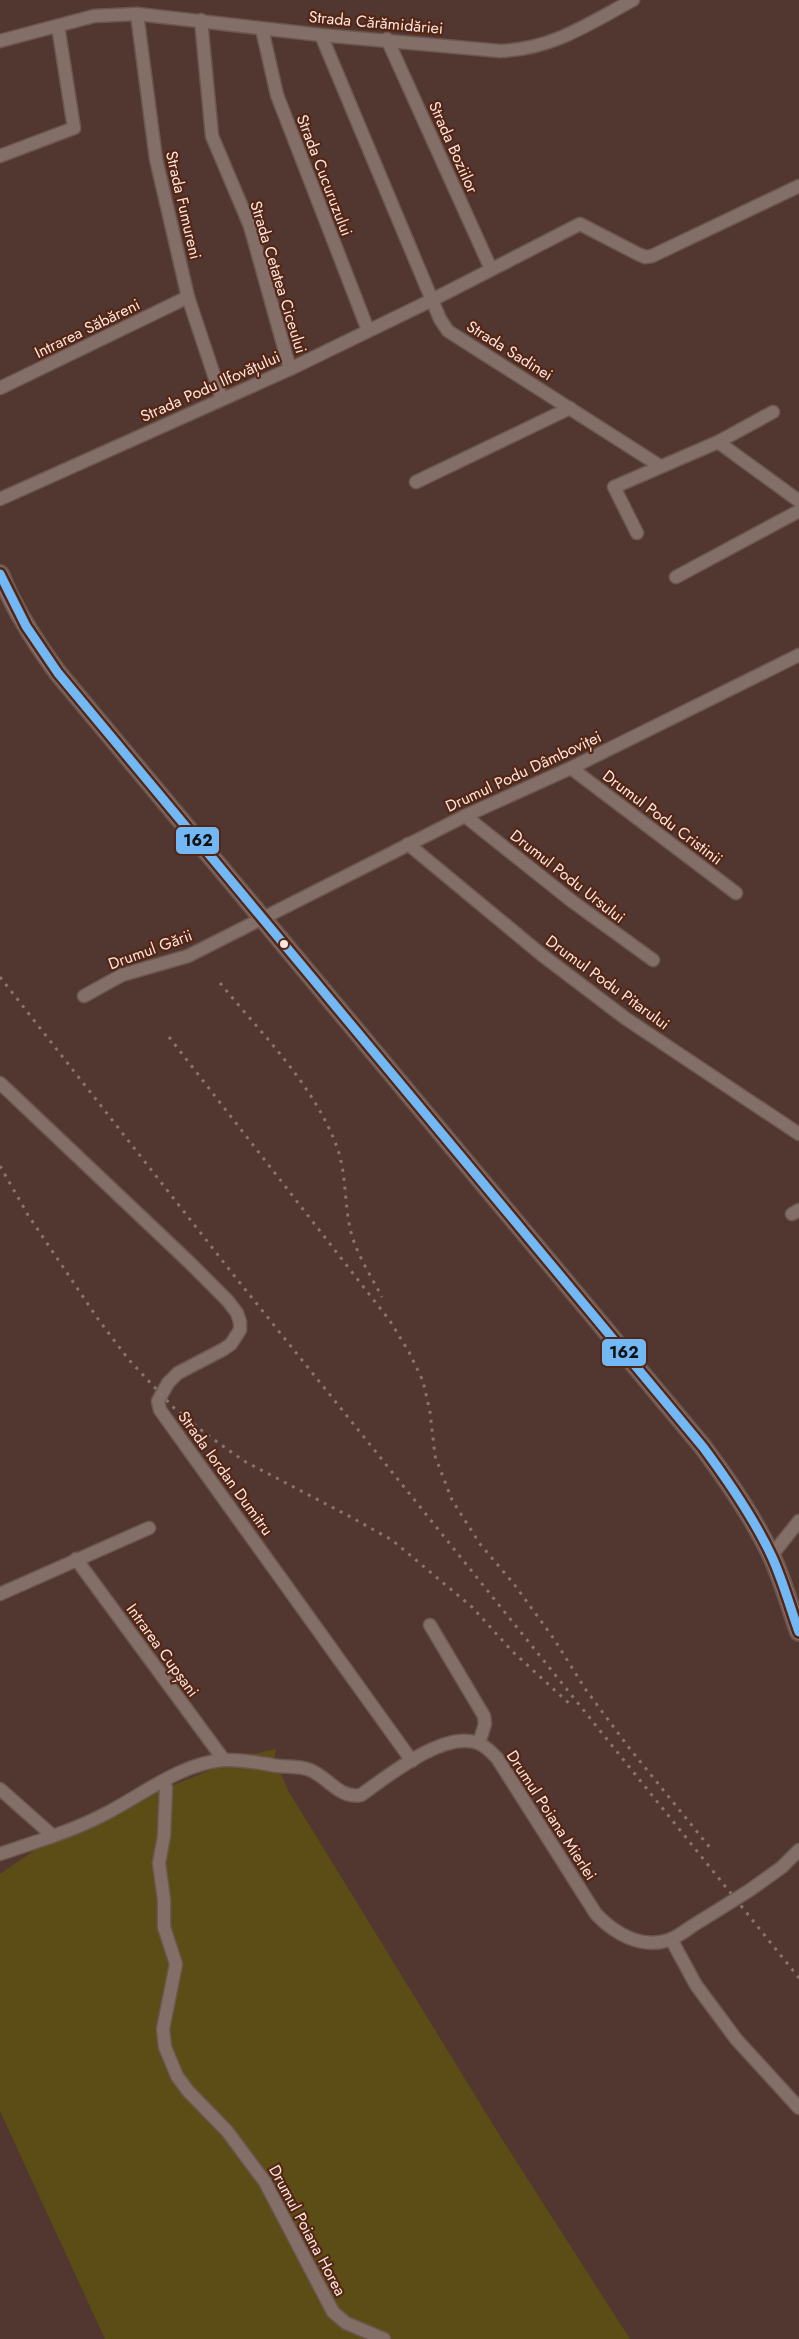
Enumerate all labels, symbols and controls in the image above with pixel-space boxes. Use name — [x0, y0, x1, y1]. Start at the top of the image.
street label: Strada Cărămidăriei — [308, 5, 444, 40]
street label: Strada Boziilor — [423, 98, 484, 197]
street label: Strada Cucuruzului — [291, 111, 358, 239]
street label: Strada Fumureni — [160, 149, 207, 261]
street label: Strada Cetatea Ciceului — [244, 198, 313, 356]
street label: Intrarea Săbăreni — [31, 293, 144, 364]
street label: Strada Sadinei — [462, 315, 557, 386]
street label: Strada Podu Ilfovățului — [137, 345, 284, 428]
street label: Drumul Podu Dâmboviței — [441, 725, 605, 818]
street label: Drumul Podu Cristinii — [598, 765, 728, 870]
street label: Drumul Podu Ursului — [505, 824, 630, 929]
line badge: 162 — [175, 826, 220, 855]
text: 162 — [183, 829, 213, 852]
street label: Drumul Gării — [105, 924, 196, 975]
street label: Drumul Podu Pitarului — [541, 930, 674, 1035]
unlabelled marker — [278, 938, 290, 950]
line badge: 162 — [601, 1338, 647, 1367]
text: 162 — [609, 1341, 639, 1364]
street label: Strada Iordan Dumitru — [172, 1406, 279, 1540]
street label: Intrarea Cupșani — [121, 1599, 204, 1702]
street label: Drumul Poiana Mierlei — [501, 1746, 602, 1885]
street label: Drumul Poiana Horea — [263, 2161, 352, 2300]

